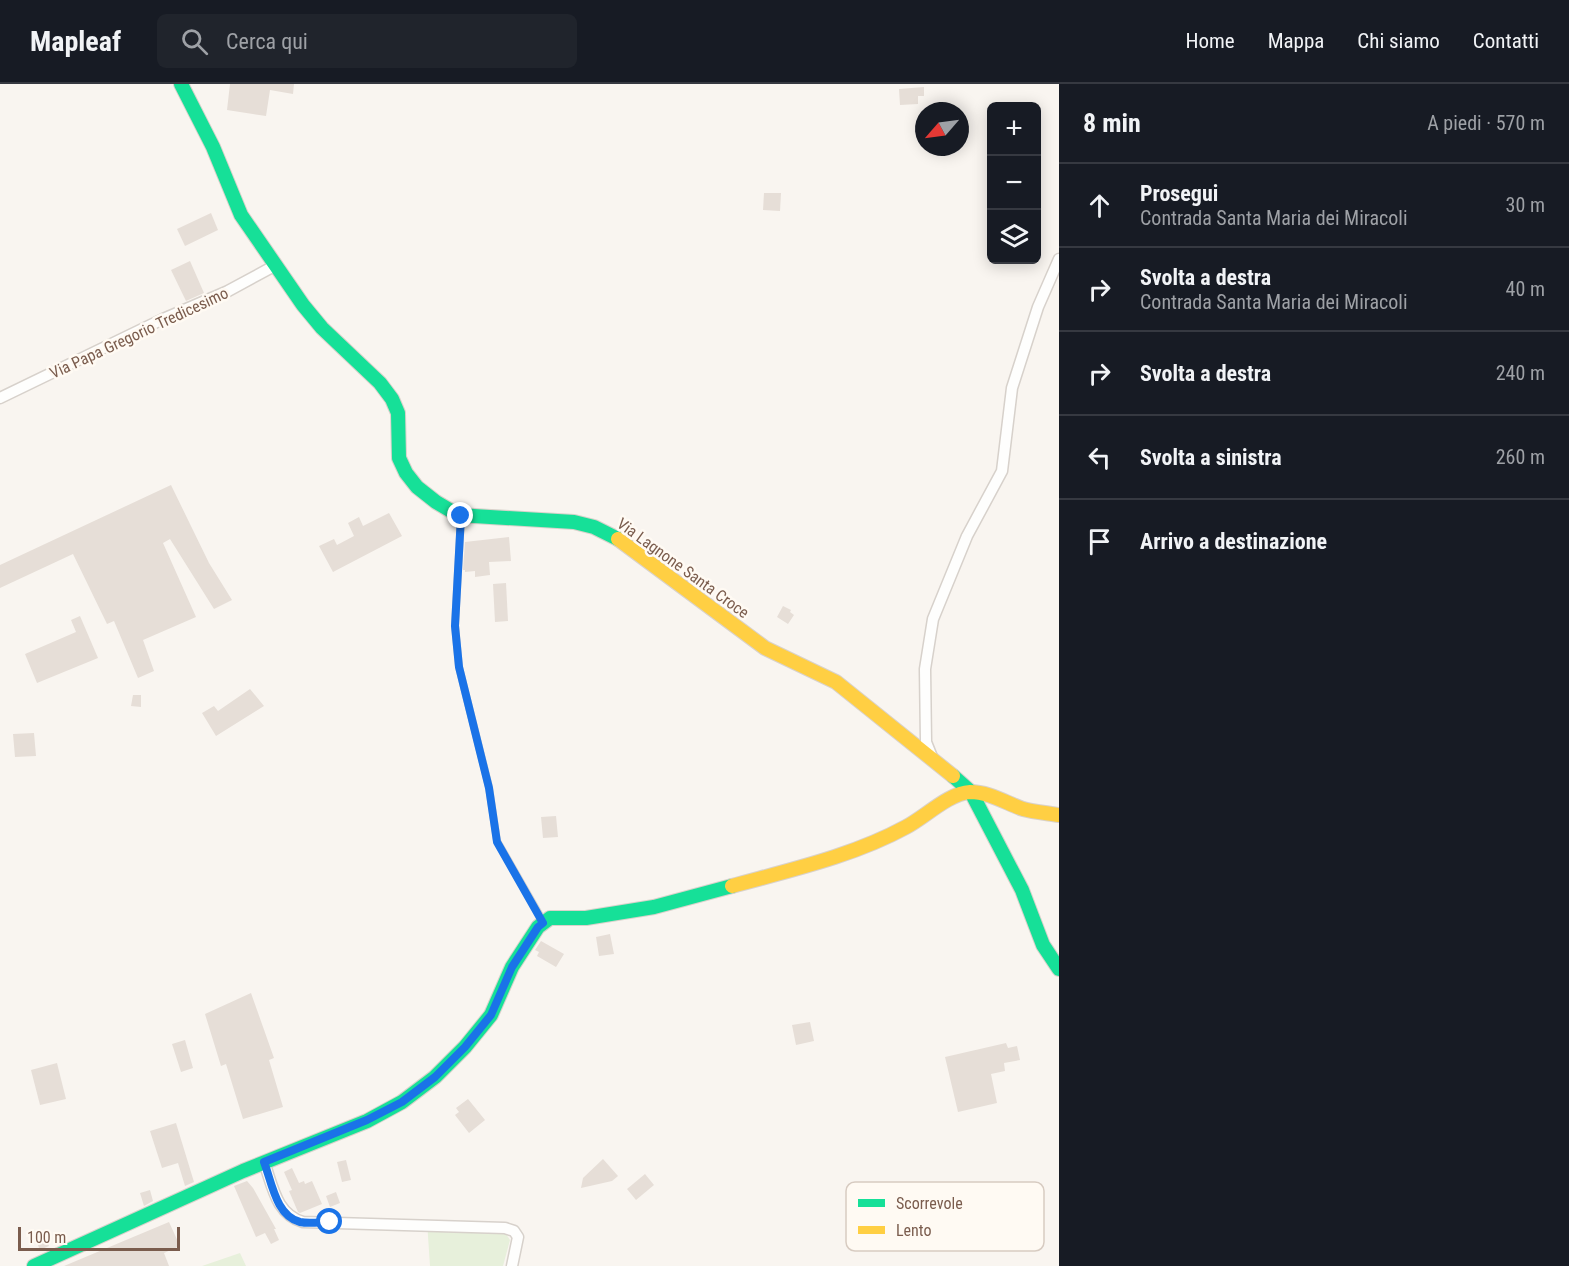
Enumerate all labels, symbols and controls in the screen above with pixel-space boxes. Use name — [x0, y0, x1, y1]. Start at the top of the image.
search box — [157, 14, 577, 68]
text: Mapleaf — [30, 25, 121, 58]
icon: search — [178, 25, 211, 58]
text: Cerca qui — [226, 29, 308, 54]
text: Home — [1185, 29, 1235, 53]
text: Mappa — [1268, 29, 1324, 53]
text: Chi siamo — [1357, 29, 1440, 53]
text: Contatti — [1473, 29, 1539, 53]
north arrow — [915, 102, 969, 156]
map controls — [987, 102, 1041, 264]
button: + — [987, 102, 1041, 156]
text: 8 min — [1083, 108, 1141, 138]
text: A piedi · 570 m — [1427, 111, 1545, 135]
button: − — [987, 156, 1041, 210]
text: Prosegui — [1140, 181, 1218, 206]
icon: ahead — [1083, 189, 1116, 222]
text: 30 m — [1506, 193, 1545, 217]
text: Contrada Santa Maria dei Miracoli — [1140, 206, 1408, 230]
button: layers — [987, 210, 1041, 264]
text: Svolta a destra — [1140, 265, 1271, 290]
icon: right — [1083, 273, 1116, 306]
text: 40 m — [1506, 277, 1545, 301]
street label: Via Papa Gregorio Tredicesimo — [47, 283, 231, 383]
text: Contrada Santa Maria dei Miracoli — [1140, 290, 1408, 314]
icon: right — [1083, 357, 1116, 390]
text: Svolta a destra — [1140, 361, 1271, 386]
text: 240 m — [1496, 361, 1545, 385]
icon: left — [1083, 441, 1116, 474]
text: Svolta a sinistra — [1140, 445, 1282, 470]
text: 260 m — [1496, 445, 1545, 469]
route end — [447, 502, 473, 528]
street label: Via Lagnone Santa Croce — [613, 514, 753, 622]
icon: arrive — [1083, 525, 1116, 558]
text: Arrivo a destinazione — [1140, 529, 1327, 554]
legend — [846, 1182, 1044, 1251]
text: Scorrevole — [896, 1194, 963, 1213]
route start — [316, 1208, 342, 1234]
text: Lento — [896, 1221, 931, 1240]
scale bar — [18, 1224, 180, 1252]
text: 100 m — [27, 1228, 66, 1247]

